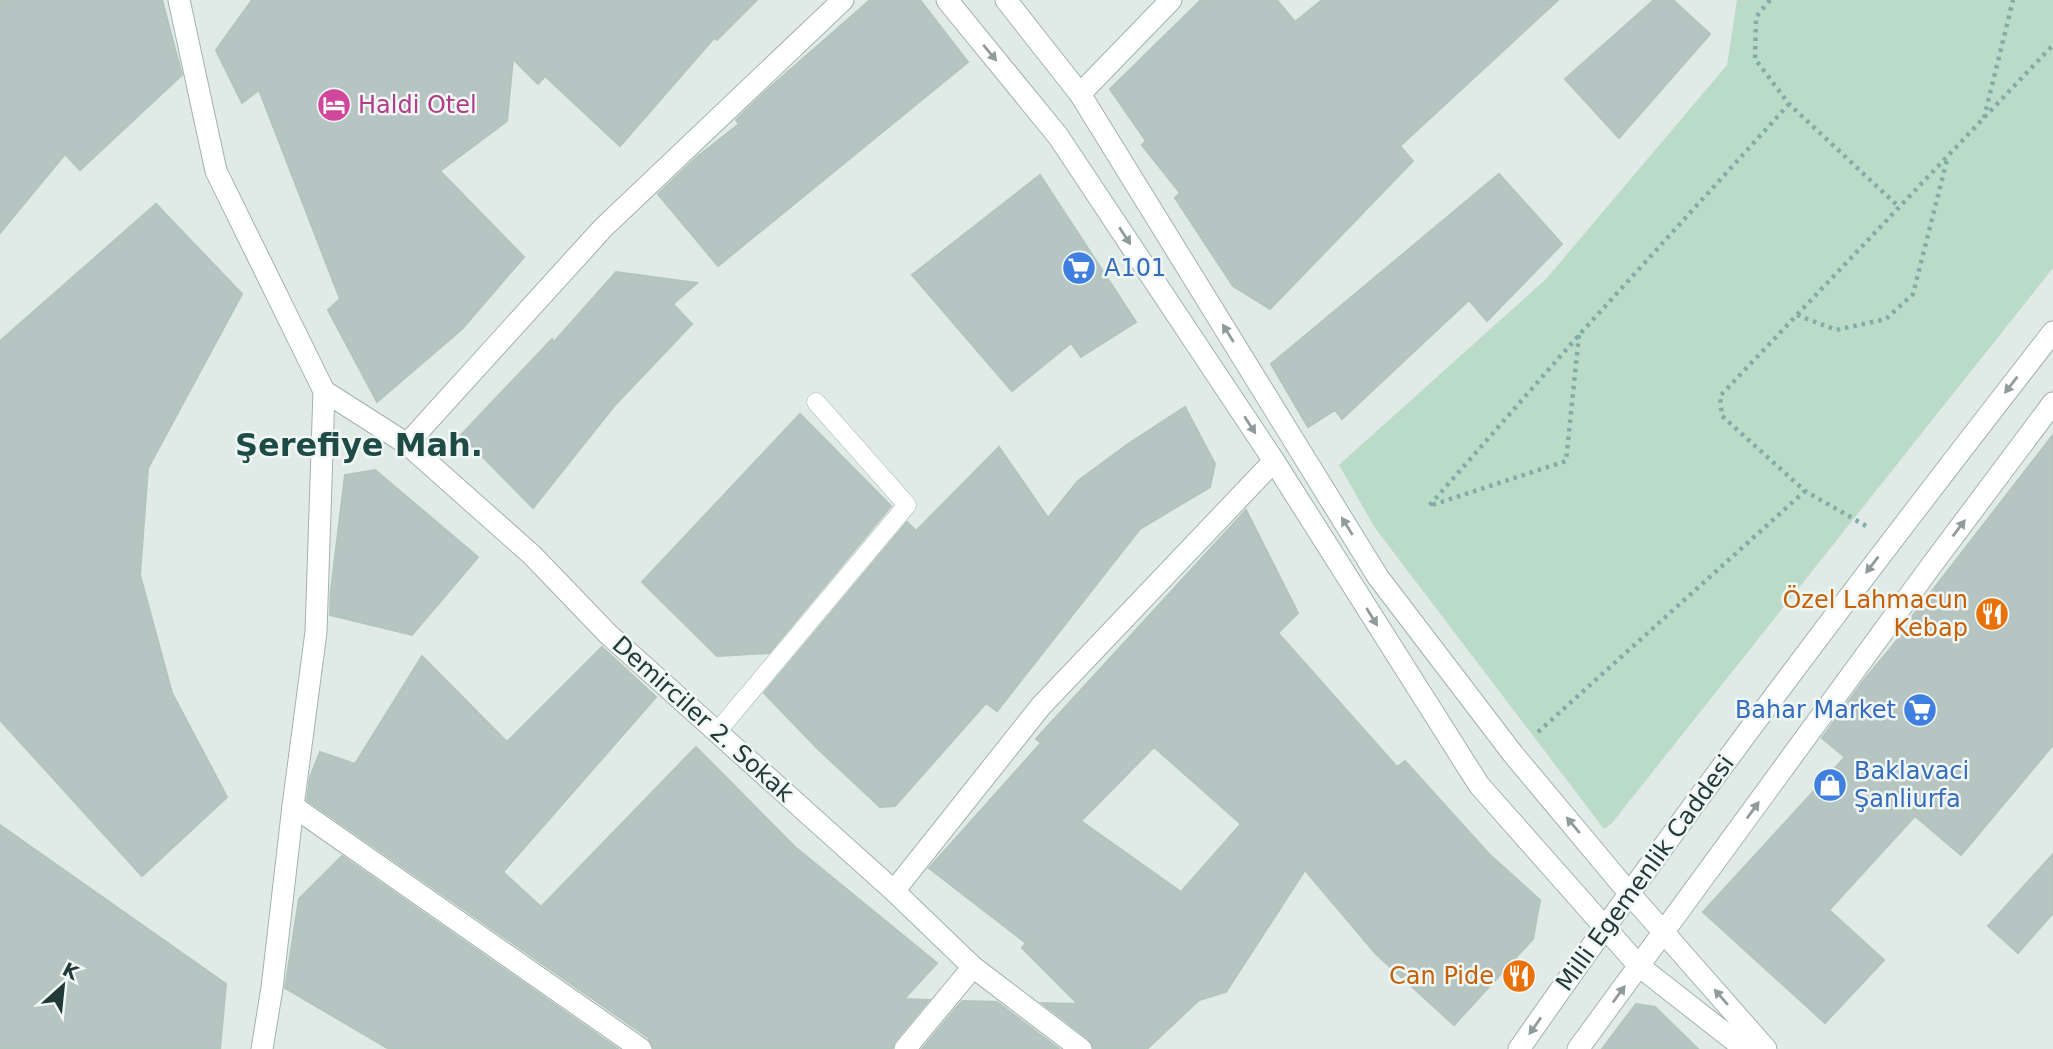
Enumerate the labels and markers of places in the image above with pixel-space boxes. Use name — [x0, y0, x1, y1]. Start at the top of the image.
hotel icon: Haldi Otel — [315, 86, 353, 124]
place label: Haldi Otel — [358, 91, 477, 119]
supermarket icon: A101 — [1060, 249, 1098, 287]
place label: A101 — [1104, 254, 1166, 282]
place label: Özel Lahmacun Kebap — [1782, 585, 1968, 642]
restaurant icon: Özel Lahmacun Kebap — [1973, 595, 2011, 633]
supermarket icon: Bahar Market — [1901, 691, 1939, 729]
place label: Bahar Market — [1735, 696, 1896, 724]
place label: Baklavaci Şanliurfa — [1854, 757, 1969, 813]
shop icon: Baklavaci Şanliurfa — [1811, 766, 1849, 804]
restaurant icon: Can Pide — [1500, 957, 1538, 995]
place label: Can Pide — [1389, 962, 1494, 990]

